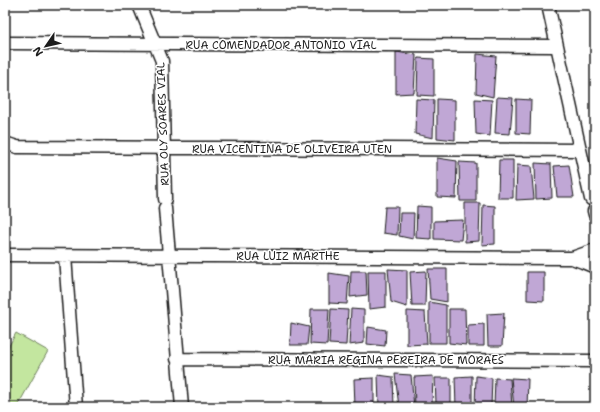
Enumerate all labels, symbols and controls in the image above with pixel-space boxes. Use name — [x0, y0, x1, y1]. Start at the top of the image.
north arrow — [26, 26, 66, 66]
street label: RUA COMENDADOR ANTONIO VIAL — [185, 38, 377, 53]
text: N — [29, 43, 47, 59]
street label: RUA OLY SOARES VIAL — [153, 62, 173, 186]
street label: RUA VICENTINA DE OLIVEIRA UTEN — [192, 142, 392, 157]
street label: RUA LUIZ MARTHE — [236, 249, 340, 264]
street label: RUA MARIA REGINA PEREIRA DE MORAES — [268, 353, 504, 368]

